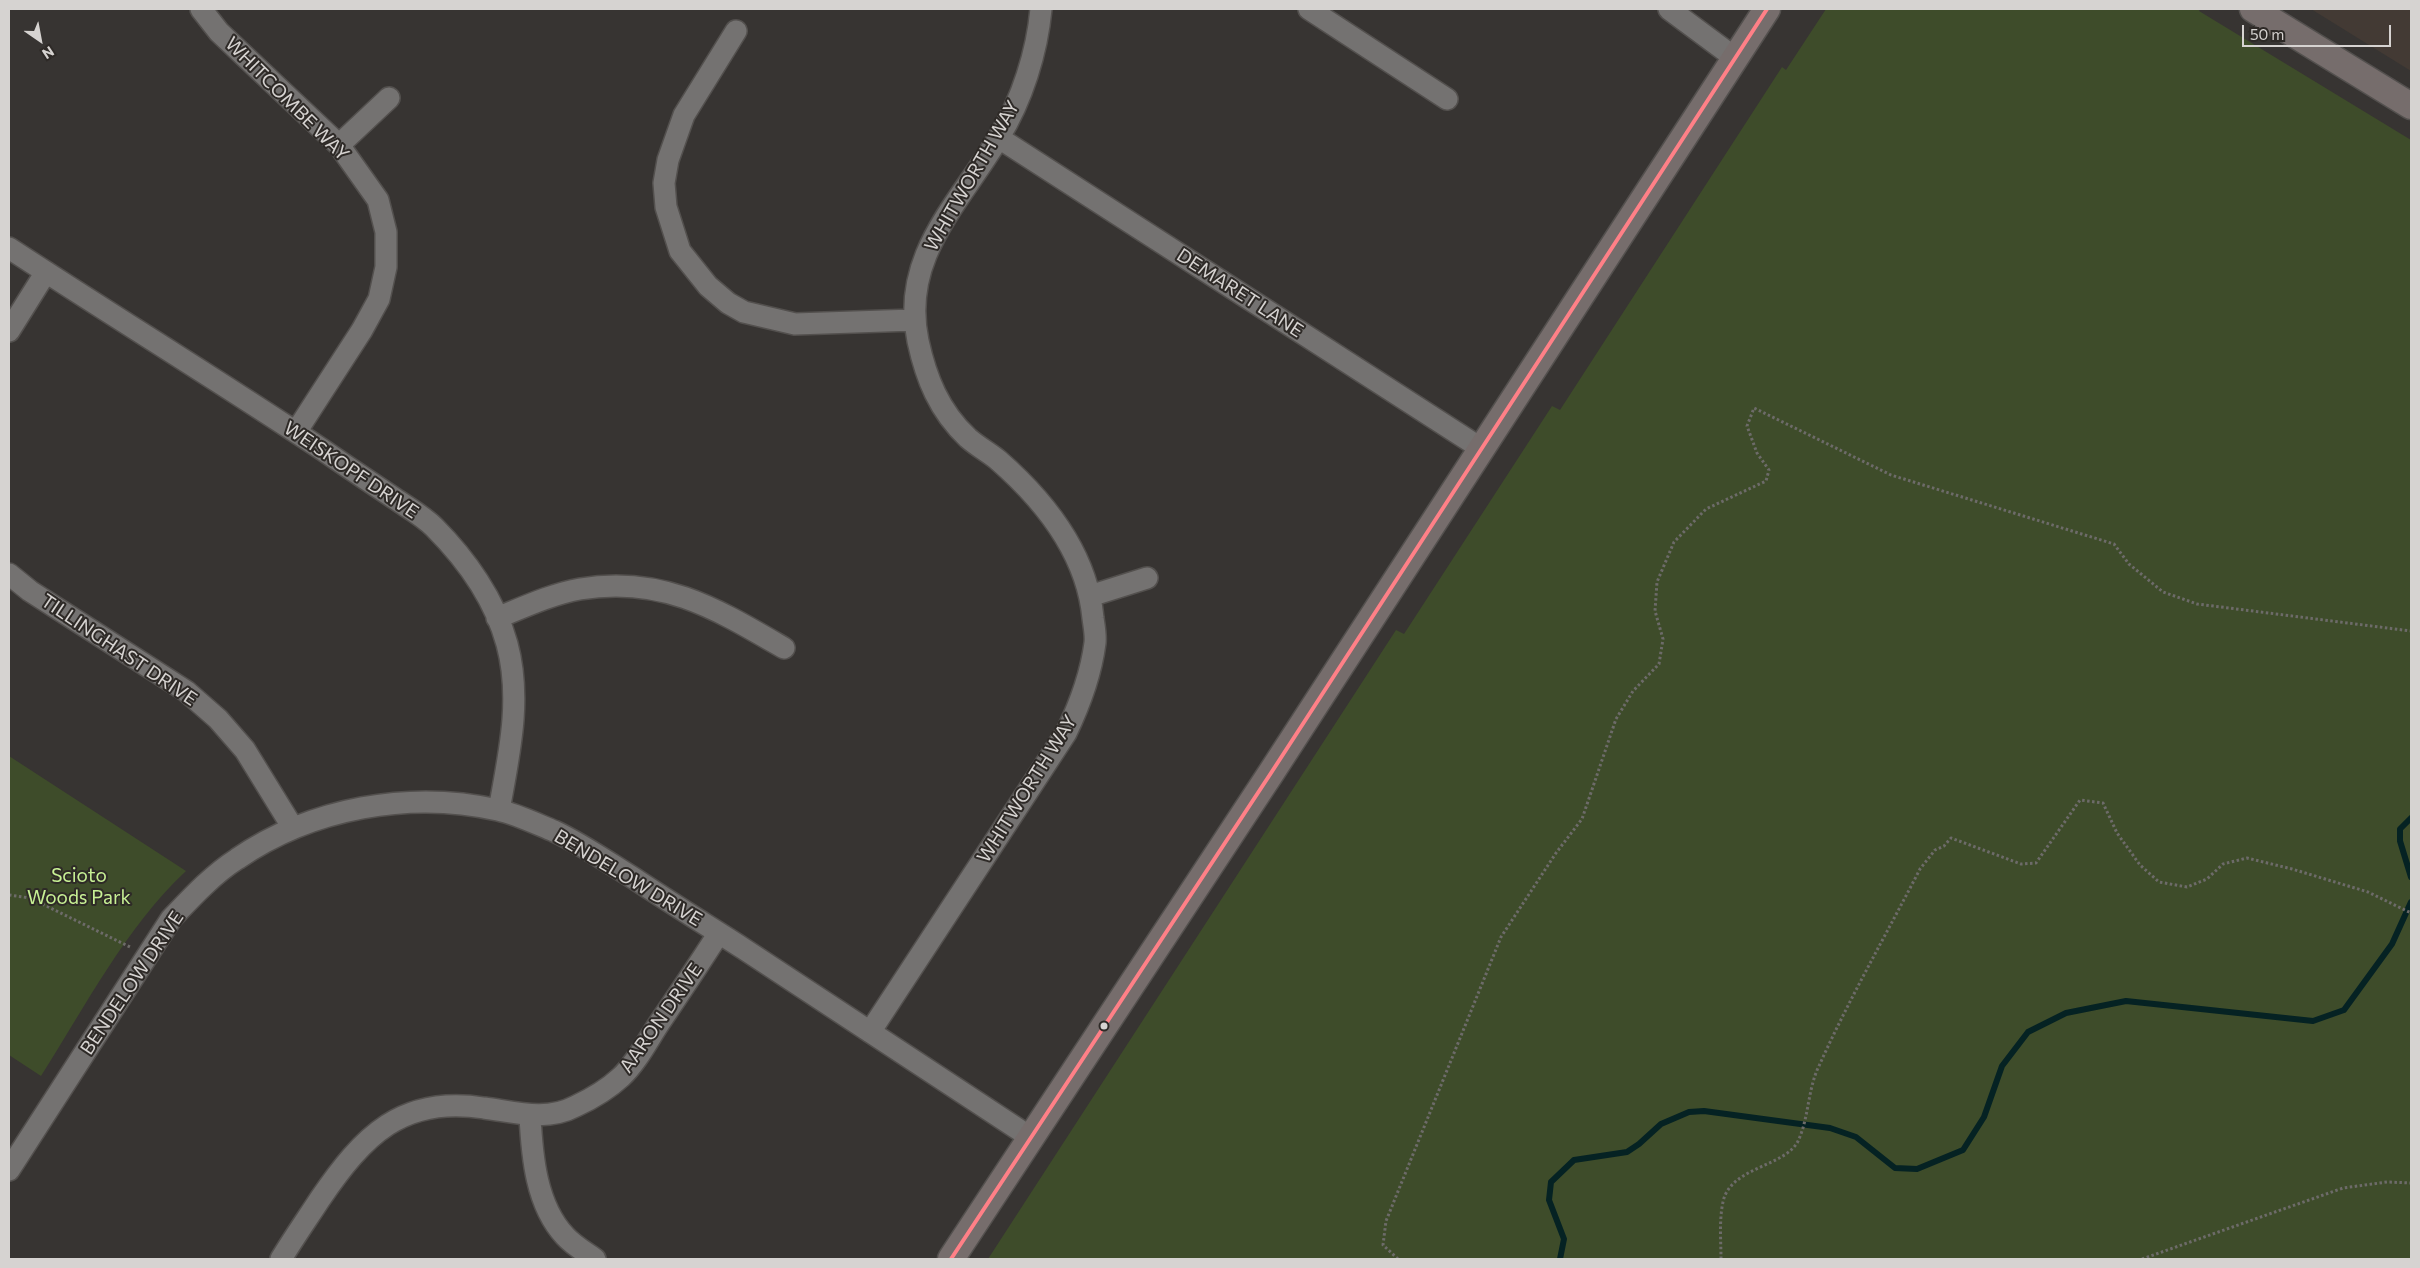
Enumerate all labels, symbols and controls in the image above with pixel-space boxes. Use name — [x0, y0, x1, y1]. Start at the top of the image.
north arrow — [15, 15, 65, 65]
scale bar — [2245, 15, 2394, 47]
text: 50 m — [2250, 25, 2284, 43]
street label: WHITCOMBE WAY — [220, 32, 354, 166]
text: N — [39, 43, 57, 63]
street label: WHITWORTH WAY — [920, 97, 1024, 255]
street label: DEMARET LANE — [1173, 244, 1307, 342]
street label: WEISKOPF DRIVE — [279, 416, 423, 524]
street label: TILLINGHAST DRIVE — [37, 589, 201, 711]
street label: WHITWORTH WAY — [972, 711, 1082, 867]
street label: BENDELOW DRIVE — [550, 825, 706, 931]
park label: Scioto Woods Park — [27, 865, 131, 909]
street label: BENDELOW DRIVE — [76, 907, 188, 1059]
street label: AARON DRIVE — [615, 959, 707, 1077]
unlabelled marker — [1099, 1021, 1109, 1031]

